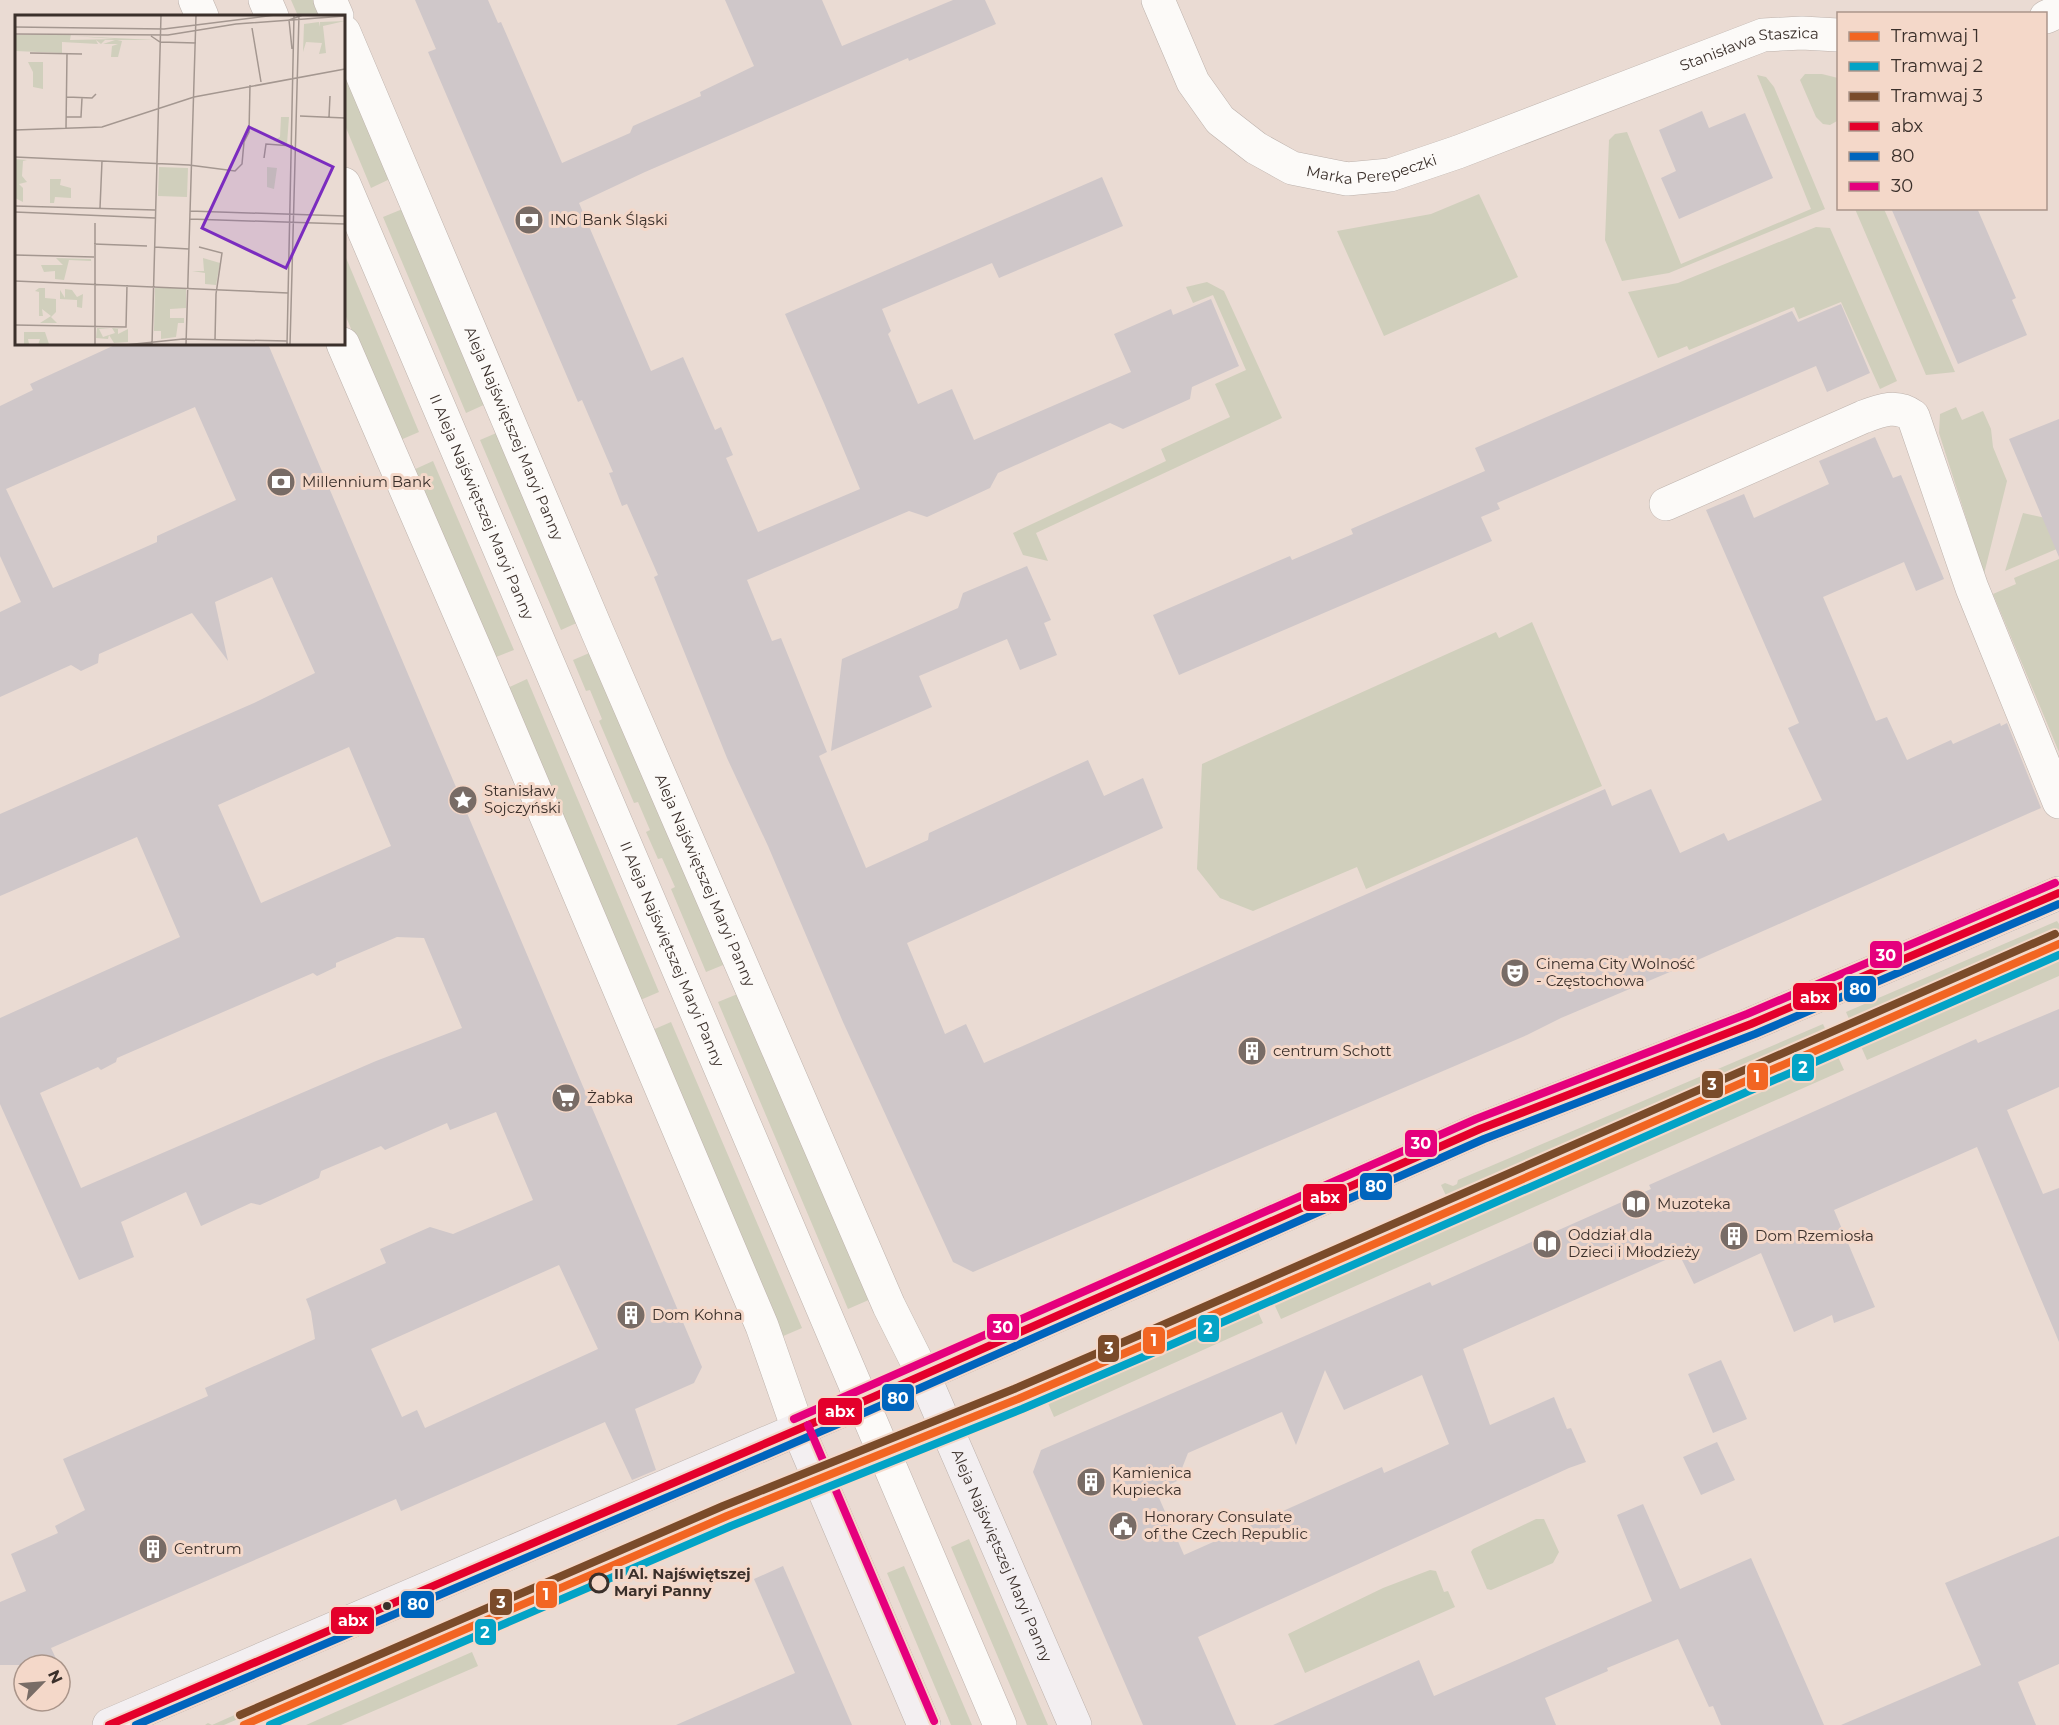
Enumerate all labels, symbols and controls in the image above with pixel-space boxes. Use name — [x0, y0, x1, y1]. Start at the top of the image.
legend — [1837, 12, 2047, 210]
inset map — [15, 15, 345, 345]
street label: Stanisława Staszica — [1677, 23, 1819, 75]
text: Tramwaj 1 — [1891, 25, 1979, 47]
text: Tramwaj 2 — [1891, 55, 1983, 77]
text: Tramwaj 3 — [1891, 85, 1983, 107]
text: abx — [1891, 115, 1924, 137]
text: 80 — [1891, 145, 1914, 167]
street label: Marka Perepeczki — [1305, 150, 1439, 188]
text: 30 — [1891, 175, 1913, 197]
bank icon: ING Bank Śląski — [513, 204, 545, 236]
place label: ING Bank Śląski — [550, 210, 668, 229]
street label: Aleja Najświętszej Maryi Panny — [461, 324, 568, 544]
street label: II Aleja Najświętszej Maryi Panny — [426, 391, 539, 623]
bank icon: Millennium Bank — [265, 466, 297, 498]
place label: Millennium Bank — [302, 472, 431, 491]
street label: Aleja Najświętszej Maryi Panny — [651, 771, 760, 990]
place label: Stanisław Sojczyński — [484, 781, 561, 817]
place icon: Stanisław Sojczyński — [447, 784, 479, 816]
street label: II Aleja Najświętszej Maryi Panny — [616, 838, 729, 1070]
line badge: 30 — [1869, 940, 1903, 969]
text: 30 — [1875, 946, 1896, 965]
place label: Cinema City Wolność - Częstochowa — [1536, 954, 1695, 990]
theatre icon: Cinema City Wolność - Częstochowa — [1499, 957, 1531, 989]
line badge: 80 — [1843, 975, 1877, 1003]
text: 80 — [1849, 980, 1871, 999]
line badge: abx — [1792, 982, 1838, 1011]
text: abx — [1800, 988, 1831, 1007]
building icon: centrum Schott — [1236, 1035, 1268, 1067]
place label: centrum Schott — [1273, 1041, 1392, 1060]
line badge: 2 — [1791, 1053, 1815, 1082]
text: 2 — [1798, 1058, 1808, 1077]
line badge: 1 — [1746, 1062, 1769, 1091]
text: 1 — [1754, 1067, 1760, 1086]
line badge: 3 — [1701, 1070, 1724, 1099]
text: 3 — [1706, 1075, 1717, 1094]
supermarket icon: Żabka — [550, 1082, 582, 1114]
place label: Żabka — [587, 1088, 633, 1107]
line badge: 30 — [1404, 1129, 1438, 1158]
text: 30 — [1410, 1134, 1431, 1153]
line badge: 80 — [1359, 1172, 1393, 1201]
text: 80 — [1365, 1177, 1387, 1196]
line badge: abx — [1302, 1183, 1348, 1212]
text: abx — [1310, 1188, 1341, 1207]
library icon: Muzoteka — [1620, 1188, 1652, 1220]
place label: Muzoteka — [1657, 1194, 1731, 1213]
building icon: Dom Rzemiosła — [1718, 1220, 1750, 1252]
place label: Oddział dla Dzieci i Młodzieży — [1568, 1225, 1701, 1261]
place label: Dom Rzemiosła — [1755, 1226, 1874, 1245]
library icon: Oddział dla Dzieci i Młodzieży — [1531, 1228, 1563, 1260]
building icon: Dom Kohna — [615, 1299, 647, 1331]
place label: Dom Kohna — [652, 1305, 742, 1324]
line badge: 30 — [986, 1313, 1020, 1341]
line badge: 2 — [1197, 1314, 1220, 1343]
text: 30 — [992, 1318, 1013, 1337]
text: 2 — [1203, 1319, 1213, 1338]
line badge: 1 — [1142, 1326, 1166, 1355]
text: 1 — [1151, 1331, 1157, 1350]
line badge: 3 — [1097, 1334, 1120, 1363]
text: 3 — [1103, 1339, 1114, 1358]
line badge: 80 — [881, 1383, 915, 1412]
text: 80 — [887, 1389, 909, 1408]
line badge: abx — [817, 1397, 863, 1426]
text: abx — [825, 1402, 856, 1421]
street label: Aleja Najświętszej Maryi Panny — [948, 1446, 1057, 1666]
place label: Kamienica Kupiecka — [1112, 1463, 1192, 1499]
building icon: Kamienica Kupiecka — [1075, 1466, 1107, 1498]
place label: Honorary Consulate of the Czech Republic — [1144, 1507, 1308, 1543]
public building icon: Honorary Consulate of the Czech Republic — [1107, 1510, 1139, 1542]
building icon: Centrum — [137, 1533, 169, 1565]
place label: Centrum — [174, 1539, 242, 1558]
place label: II Al. Najświętszej Maryi Panny — [614, 1564, 751, 1600]
marker: II Al. Najświętszej Maryi Panny — [589, 1573, 609, 1593]
line badge: 1 — [535, 1580, 558, 1609]
text: 1 — [543, 1585, 549, 1604]
line badge: 3 — [489, 1588, 513, 1616]
line badge: 80 — [400, 1590, 435, 1619]
text: 3 — [495, 1593, 506, 1612]
text: 80 — [407, 1595, 429, 1614]
unlabelled marker — [381, 1600, 393, 1612]
line badge: abx — [330, 1606, 375, 1635]
text: abx — [338, 1611, 369, 1630]
line badge: 2 — [474, 1618, 497, 1646]
text: 2 — [480, 1623, 490, 1642]
north arrow — [12, 1653, 72, 1713]
text: N — [44, 1667, 66, 1687]

